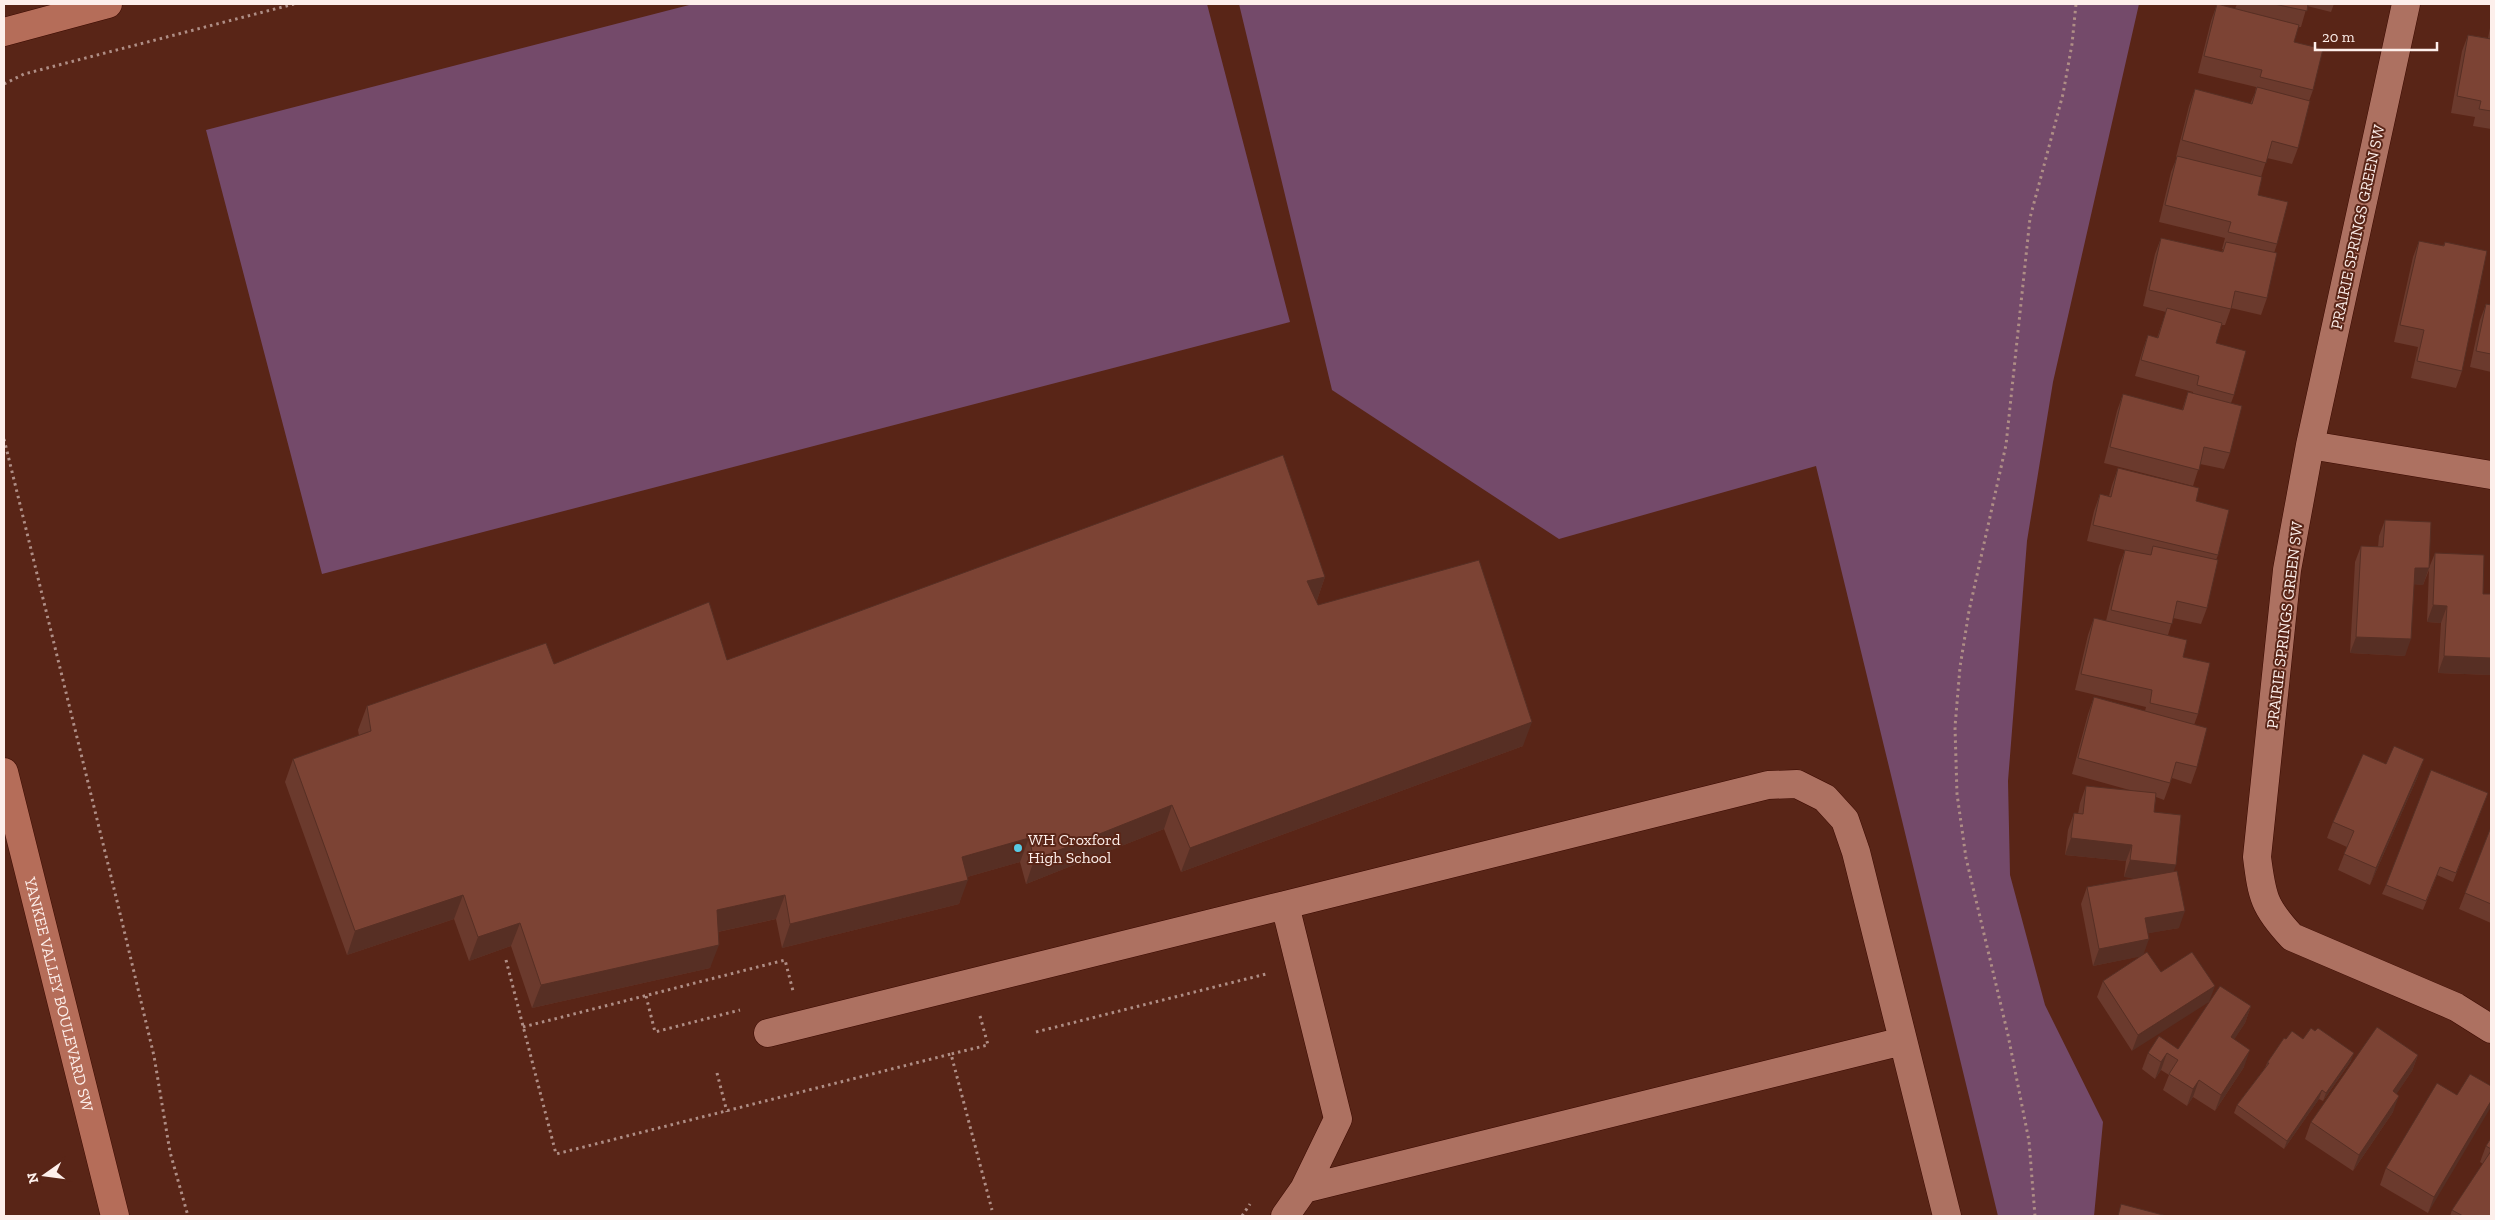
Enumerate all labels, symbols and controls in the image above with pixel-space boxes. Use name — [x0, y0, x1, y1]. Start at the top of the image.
scale bar — [2315, 20, 2438, 52]
text: 20 m — [2322, 28, 2355, 46]
street label: PRAIRIE SPRINGS GREEN SW — [2327, 123, 2388, 331]
street label: PRAIRIE SPRINGS GREEN SW — [2262, 520, 2307, 730]
place label: WH Croxford High School — [1028, 830, 1121, 867]
marker: WH Croxford High School — [1012, 842, 1024, 854]
street label: YANKEE VALLEY BOULEVARD SW — [20, 874, 98, 1114]
north arrow — [20, 1150, 70, 1200]
text: N — [23, 1170, 42, 1185]

